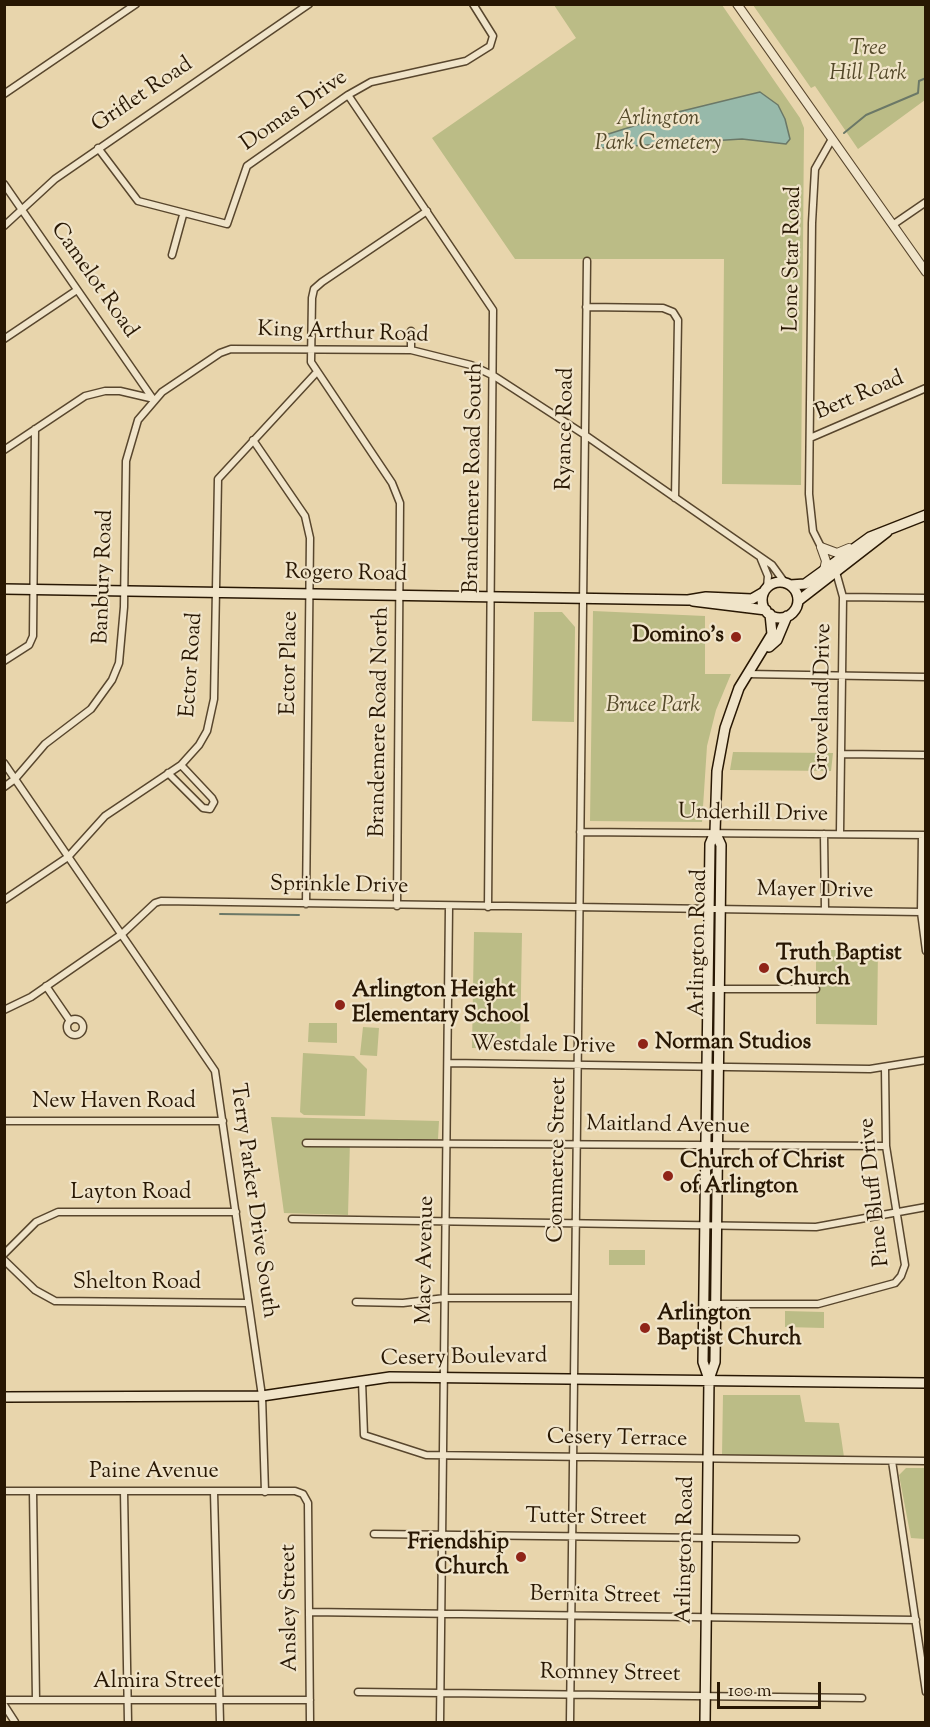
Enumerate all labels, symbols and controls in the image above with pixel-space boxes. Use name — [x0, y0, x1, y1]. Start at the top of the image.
park label: Tree Hill Park — [829, 37, 907, 88]
street label: Griflet Road — [87, 53, 199, 139]
street label: Domas Drive — [237, 66, 353, 158]
park label: Arlington Park Cemetery — [595, 107, 721, 158]
street label: Lone Star Road — [780, 186, 808, 332]
street label: Camelot Road — [43, 218, 143, 344]
street label: King Arthur Road — [257, 318, 429, 350]
street label: Brandemere Road South — [460, 362, 490, 594]
street label: Bert Road — [812, 366, 908, 428]
street label: Ryance Road — [553, 367, 581, 491]
street label: Banbury Road — [89, 509, 121, 645]
street label: Rogero Road — [285, 561, 407, 589]
street label: Brandemere Road North — [366, 606, 396, 838]
street label: Ector Place — [277, 611, 305, 715]
street label: Ector Road — [176, 612, 210, 718]
street label: Groveland Drive — [809, 623, 839, 781]
place label: Domino's — [632, 624, 724, 650]
marker: Domino's — [729, 630, 743, 644]
park label: Bruce Park — [606, 694, 700, 720]
street label: Underhill Drive — [678, 800, 828, 830]
street label: Arlington Road — [686, 869, 714, 1017]
street label: Sprinkle Drive — [269, 873, 409, 901]
street label: Mayer Drive — [756, 878, 874, 906]
place label: Truth Baptist Church — [776, 942, 901, 993]
marker: Truth Baptist Church — [757, 961, 771, 975]
place label: Arlington Height Elementary School — [352, 979, 529, 1030]
marker: Arlington Height Elementary School — [333, 998, 347, 1012]
place label: Norman Studios — [655, 1031, 811, 1057]
street label: Westdale Drive — [470, 1033, 616, 1061]
marker: Norman Studios — [636, 1037, 650, 1051]
street label: Commerce Street — [544, 1077, 574, 1243]
street label: Terry Parker Drive South — [222, 1082, 282, 1320]
street label: New Haven Road — [32, 1090, 196, 1116]
street label: Maitland Avenue — [586, 1112, 750, 1142]
street label: Pine Bluff Drive — [855, 1116, 897, 1268]
place label: Church of Christ of Arlington — [680, 1150, 844, 1202]
marker: Church of Christ of Arlington — [661, 1169, 675, 1183]
street label: Layton Road — [71, 1181, 191, 1207]
street label: Macy Avenue — [413, 1196, 441, 1324]
street label: Shelton Road — [73, 1271, 201, 1297]
place label: Arlington Baptist Church — [657, 1302, 802, 1354]
marker: Arlington Baptist Church — [638, 1321, 652, 1335]
street label: Cesery Boulevard — [380, 1344, 548, 1374]
street label: Cesery Terrace — [547, 1426, 687, 1454]
street label: Paine Avenue — [89, 1460, 219, 1486]
street label: Arlington Road — [673, 1476, 701, 1624]
street label: Tutter Street — [525, 1505, 647, 1533]
place label: Friendship Church — [407, 1531, 509, 1582]
street label: Ansley Street — [277, 1544, 305, 1672]
marker: Friendship Church — [514, 1550, 528, 1564]
street label: Bernita Street — [529, 1583, 661, 1611]
street label: Romney Street — [540, 1661, 680, 1689]
street label: Almira Street — [93, 1670, 221, 1696]
scale bar — [720, 1670, 824, 1708]
text: 100 m — [728, 1679, 772, 1705]

